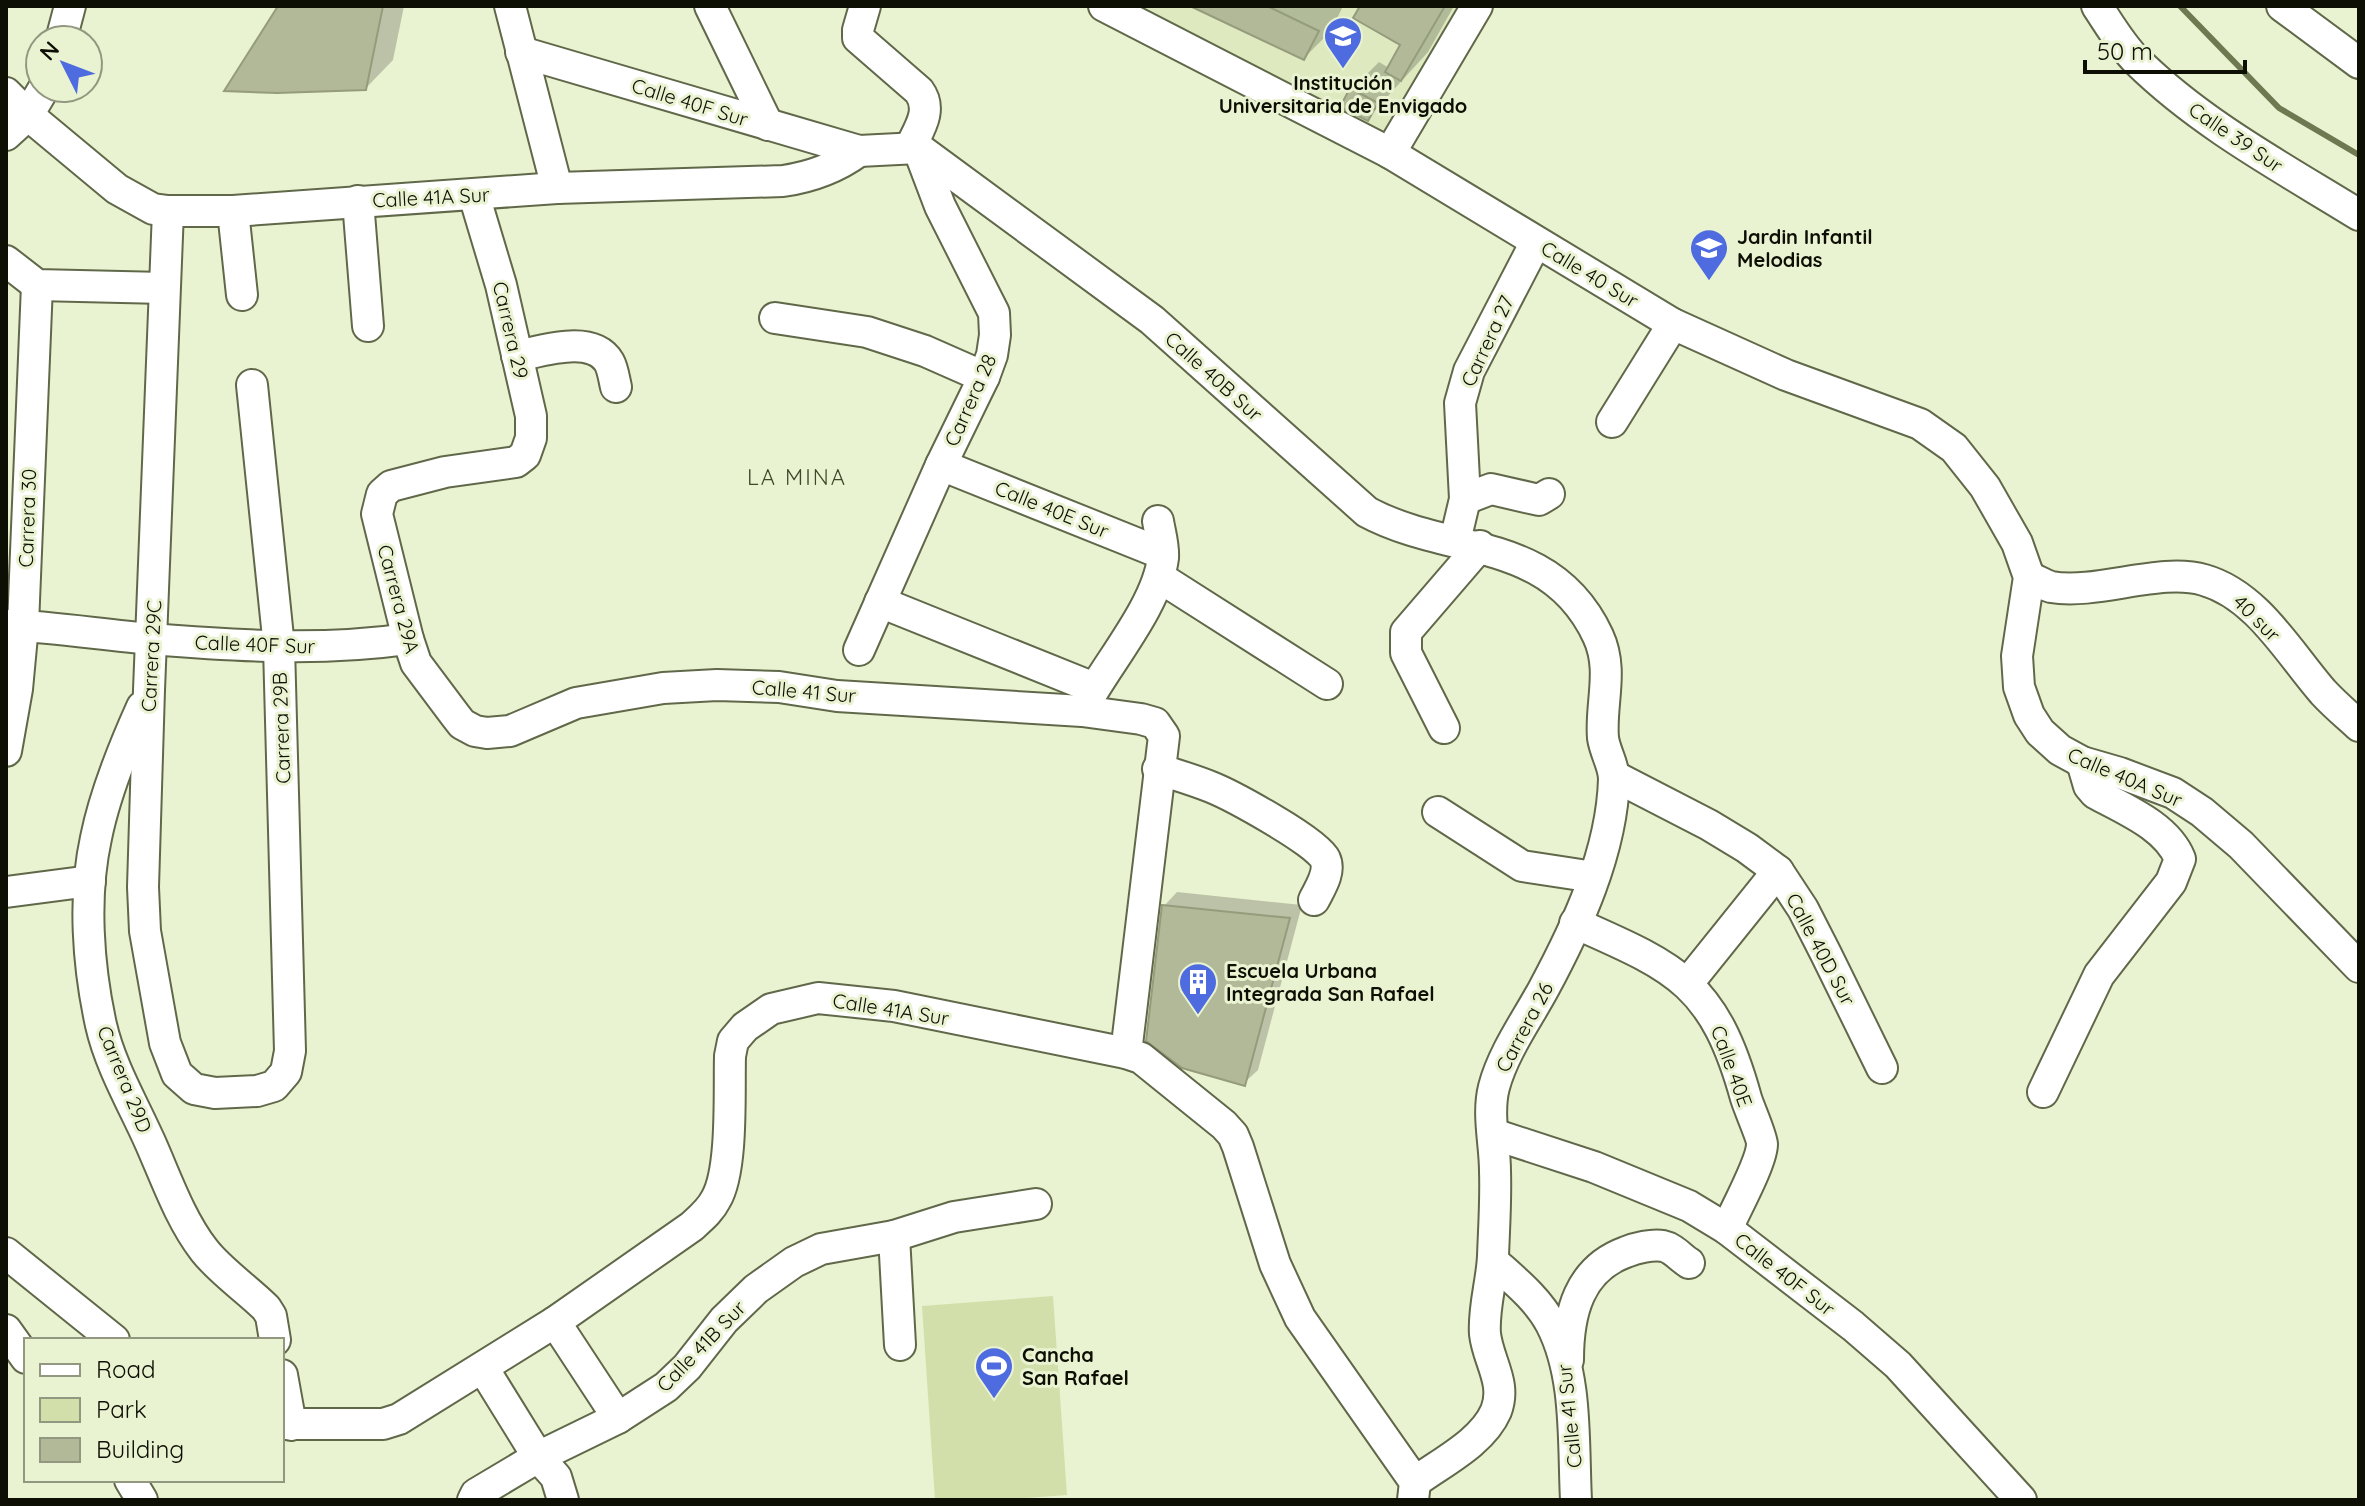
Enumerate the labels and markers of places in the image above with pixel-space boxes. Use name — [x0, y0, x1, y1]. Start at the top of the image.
school or university icon: Institución Universitaria de Envigado — [1322, 15, 1364, 70]
place label: Institución Universitaria de Envigado — [1219, 70, 1467, 118]
place label: Jardin Infantil Melodias — [1737, 224, 1873, 272]
school or university icon: Jardin Infantil Melodias — [1688, 227, 1730, 282]
place label: Escuela Urbana Integrada San Rafael — [1226, 958, 1435, 1006]
building icon: Escuela Urbana Integrada San Rafael — [1177, 961, 1219, 1016]
place label: Cancha San Rafael — [1022, 1342, 1129, 1390]
sports icon: Cancha San Rafael — [973, 1345, 1015, 1400]

